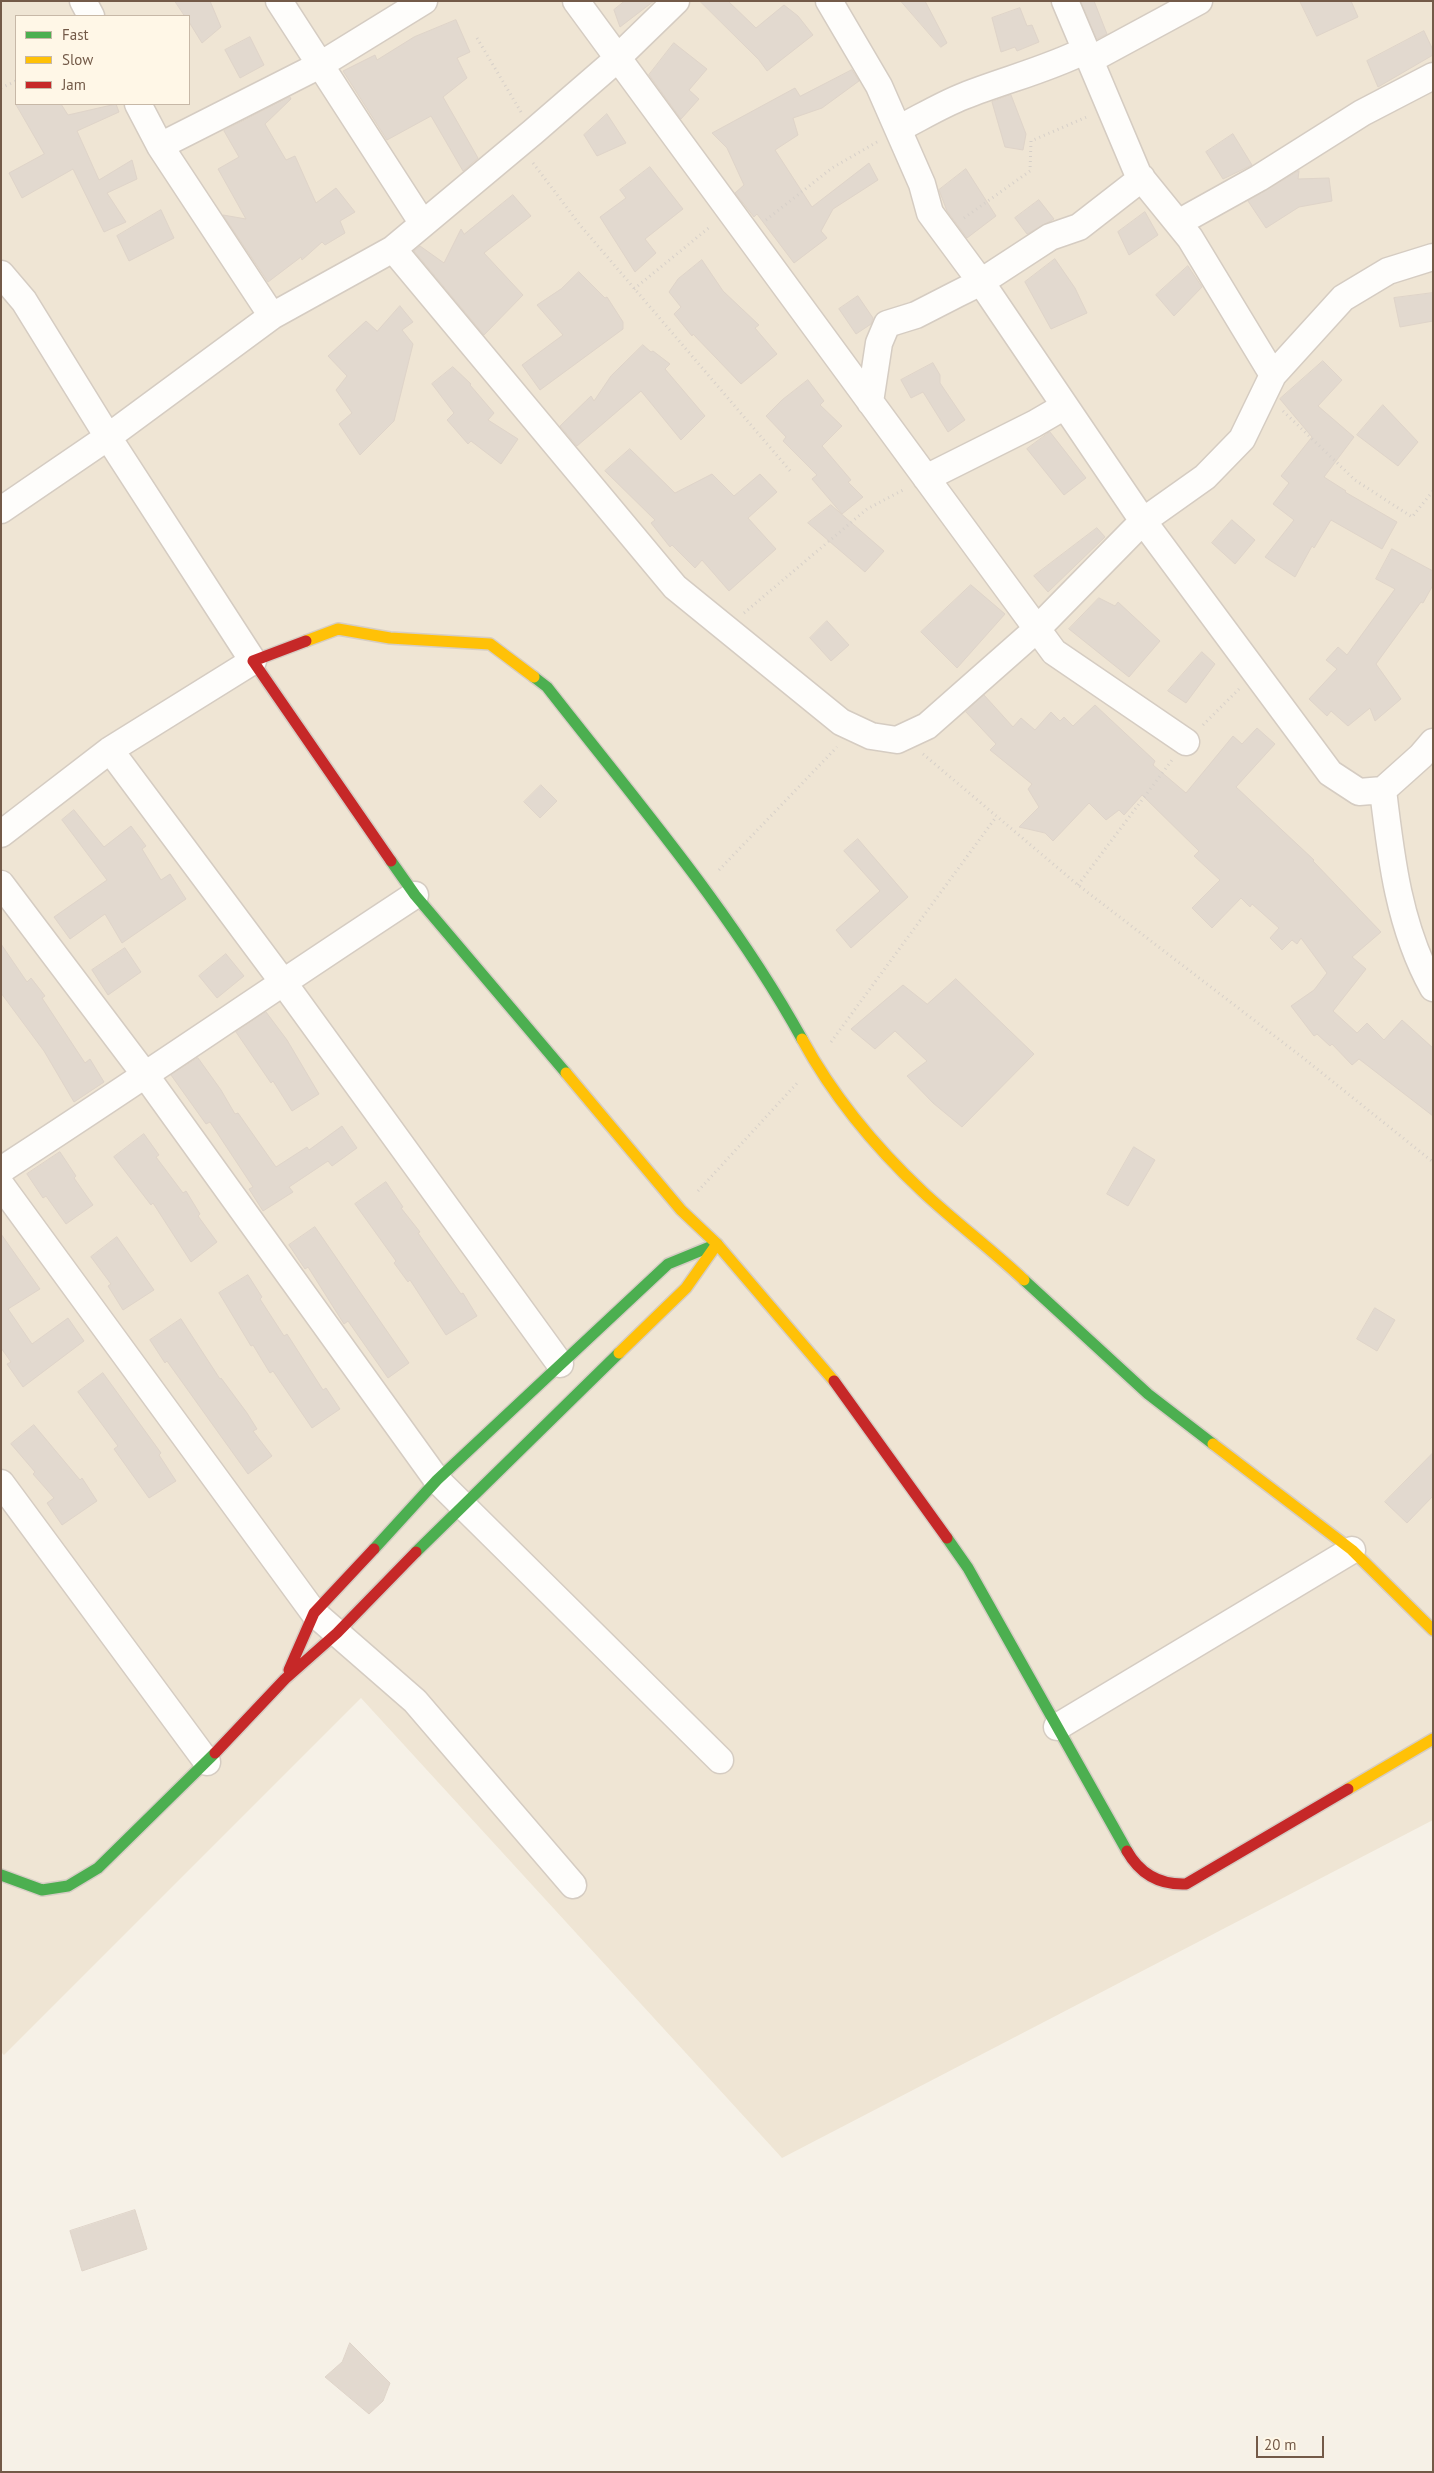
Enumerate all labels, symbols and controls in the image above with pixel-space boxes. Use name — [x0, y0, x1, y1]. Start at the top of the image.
legend — [15, 15, 190, 105]
text: Fast — [62, 25, 89, 44]
text: Slow — [62, 50, 93, 69]
text: Jam — [62, 75, 86, 94]
scale bar — [1259, 2426, 1326, 2458]
text: 20 m — [1264, 2435, 1297, 2454]

